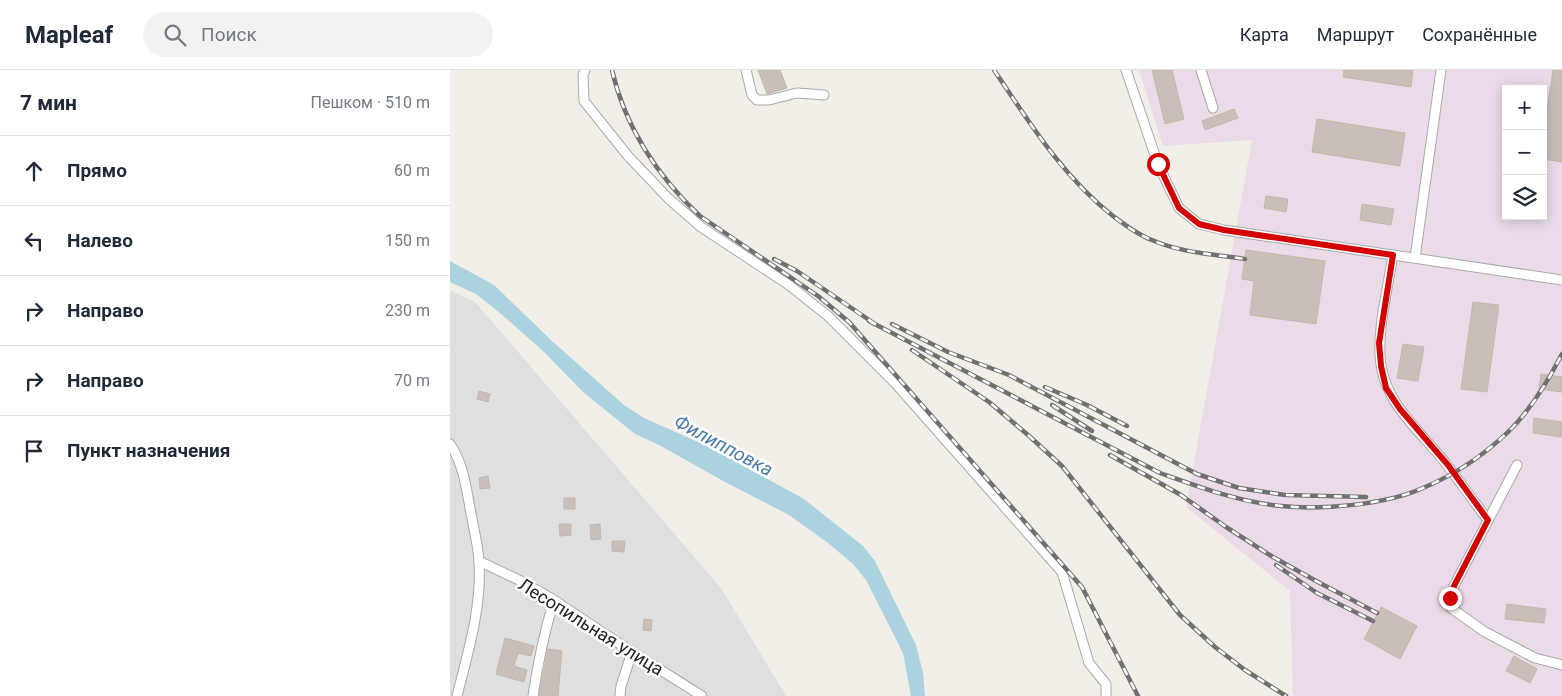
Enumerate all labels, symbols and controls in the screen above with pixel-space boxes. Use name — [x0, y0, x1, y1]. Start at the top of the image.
search box — [143, 12, 493, 57]
text: Mapleaf — [25, 21, 113, 49]
icon: search — [161, 21, 189, 49]
text: Поиск — [201, 23, 257, 46]
text: Карта — [1240, 24, 1289, 45]
text: Маршрут — [1317, 24, 1394, 45]
text: Сохранённые — [1422, 24, 1537, 45]
map controls — [1502, 85, 1547, 220]
button: + — [1502, 85, 1547, 130]
text: 7 мин — [20, 91, 77, 115]
text: Пешком · 510 m — [311, 93, 430, 112]
button: − — [1502, 130, 1547, 175]
route start — [1147, 153, 1170, 176]
icon: ahead — [20, 157, 48, 185]
text: Прямо — [67, 159, 127, 182]
text: 60 m — [394, 161, 430, 180]
button: layers — [1502, 175, 1547, 220]
icon: left — [20, 227, 48, 255]
text: Налево — [67, 229, 133, 252]
text: 150 m — [385, 231, 430, 250]
icon: right — [20, 297, 48, 325]
text: Направо — [67, 299, 144, 322]
text: 230 m — [385, 301, 430, 320]
icon: right — [20, 367, 48, 395]
text: Направо — [67, 369, 144, 392]
text: 70 m — [394, 371, 430, 390]
water label: Филипповка — [670, 410, 777, 481]
icon: arrive — [20, 437, 48, 465]
text: Пункт назначения — [67, 439, 230, 462]
street label: Лесопильная улица — [515, 573, 668, 680]
route end — [1439, 587, 1462, 610]

